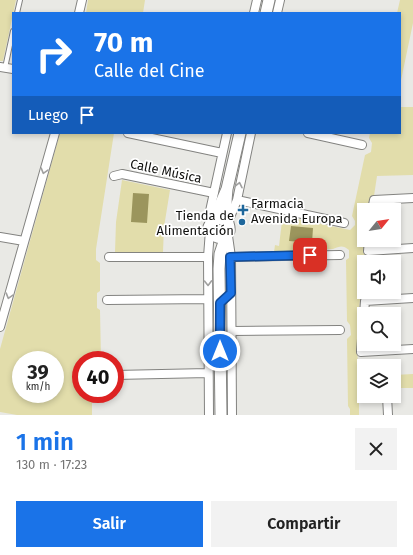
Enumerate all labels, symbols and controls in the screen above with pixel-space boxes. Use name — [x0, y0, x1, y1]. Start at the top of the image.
text: 70 m — [94, 26, 153, 59]
icon: right — [28, 28, 80, 80]
text: Calle del Cine — [94, 60, 205, 82]
icon: arrive — [76, 104, 98, 126]
text: Luego — [28, 106, 68, 124]
street label: Calle Música — [129, 156, 203, 186]
one-way arrow — [40, 167, 49, 174]
one-way arrow — [235, 182, 243, 189]
place label: Farmacia Avenida Europa — [251, 196, 343, 226]
north arrow — [357, 203, 401, 247]
map controls — [357, 203, 401, 403]
marker: Farmacia Avenida Europa — [238, 205, 248, 215]
place label: Tienda de Alimentación — [156, 208, 234, 238]
marker: Tienda de Alimentación — [237, 217, 247, 227]
pin — [293, 238, 327, 272]
icon: arrive — [299, 244, 321, 266]
button: sound — [357, 255, 401, 299]
one-way arrow — [204, 280, 212, 286]
one-way arrow — [5, 292, 14, 299]
button: search — [357, 307, 401, 351]
position arrow — [199, 330, 241, 372]
speed limit sign: 40 — [72, 351, 124, 403]
button: layers — [357, 359, 401, 403]
text: 39 — [27, 360, 49, 384]
text: km/h — [26, 381, 50, 393]
text: 1 min — [16, 428, 74, 456]
button: close — [355, 428, 397, 470]
text: 130 m · 17:23 — [16, 457, 87, 472]
button: Salir — [16, 501, 203, 547]
button: Compartir — [211, 501, 397, 547]

